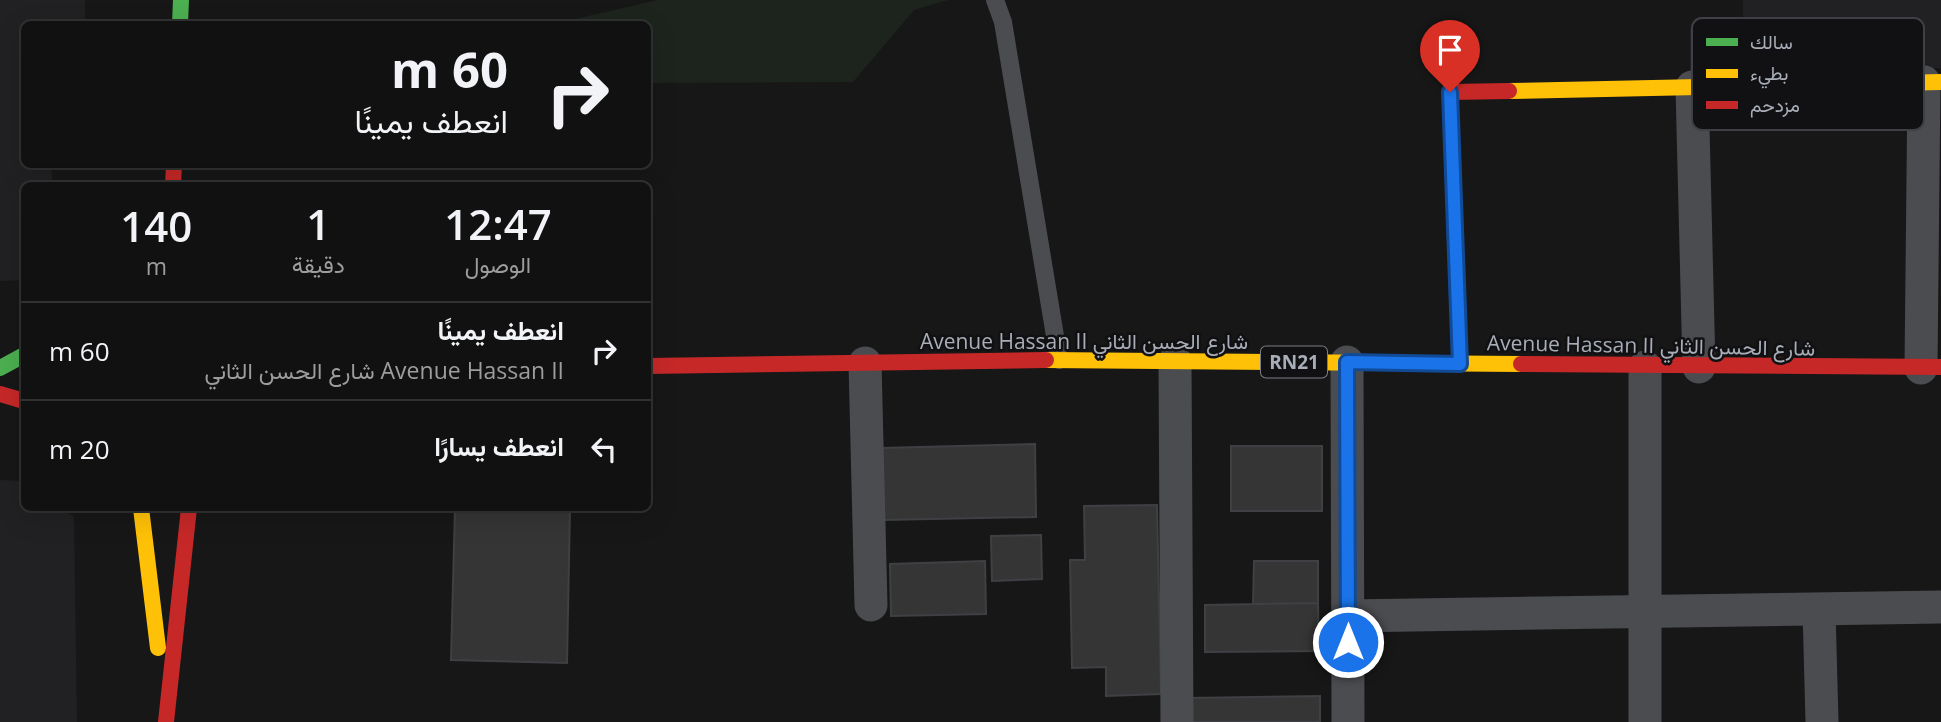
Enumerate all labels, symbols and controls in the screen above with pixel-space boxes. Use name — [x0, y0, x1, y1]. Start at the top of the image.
legend — [1692, 18, 1924, 130]
pin — [1420, 20, 1480, 92]
text: سالك — [1750, 29, 1793, 55]
icon: arrive — [1431, 31, 1469, 69]
text: 60 m — [391, 36, 508, 102]
icon: right — [532, 49, 623, 140]
text: بطيء — [1750, 60, 1788, 89]
text: مزدحم — [1750, 92, 1800, 118]
text: انعطف يمينًا — [354, 99, 508, 142]
text: 1 — [306, 195, 330, 252]
text: 12:47 — [444, 195, 552, 252]
text: 140 — [120, 197, 192, 254]
text: دقيقة — [292, 248, 345, 280]
text: الوصول — [465, 248, 531, 280]
text: m — [146, 250, 167, 282]
text: انعطف يمينًا — [437, 312, 564, 348]
street label: Avenue Hassan II شارع الحسن الثاني — [920, 327, 1248, 359]
street label: Avenue Hassan II شارع الحسن الثاني — [1487, 328, 1815, 366]
icon: right — [585, 332, 623, 370]
text: 60 m — [49, 333, 110, 369]
road number: RN21 — [1261, 346, 1327, 378]
text: Avenue Hassan II شارع الحسن الثاني — [204, 354, 564, 386]
text: انعطف يسارًا — [434, 428, 564, 464]
icon: left — [585, 430, 623, 468]
text: 20 m — [49, 431, 110, 467]
position arrow — [1311, 605, 1385, 679]

